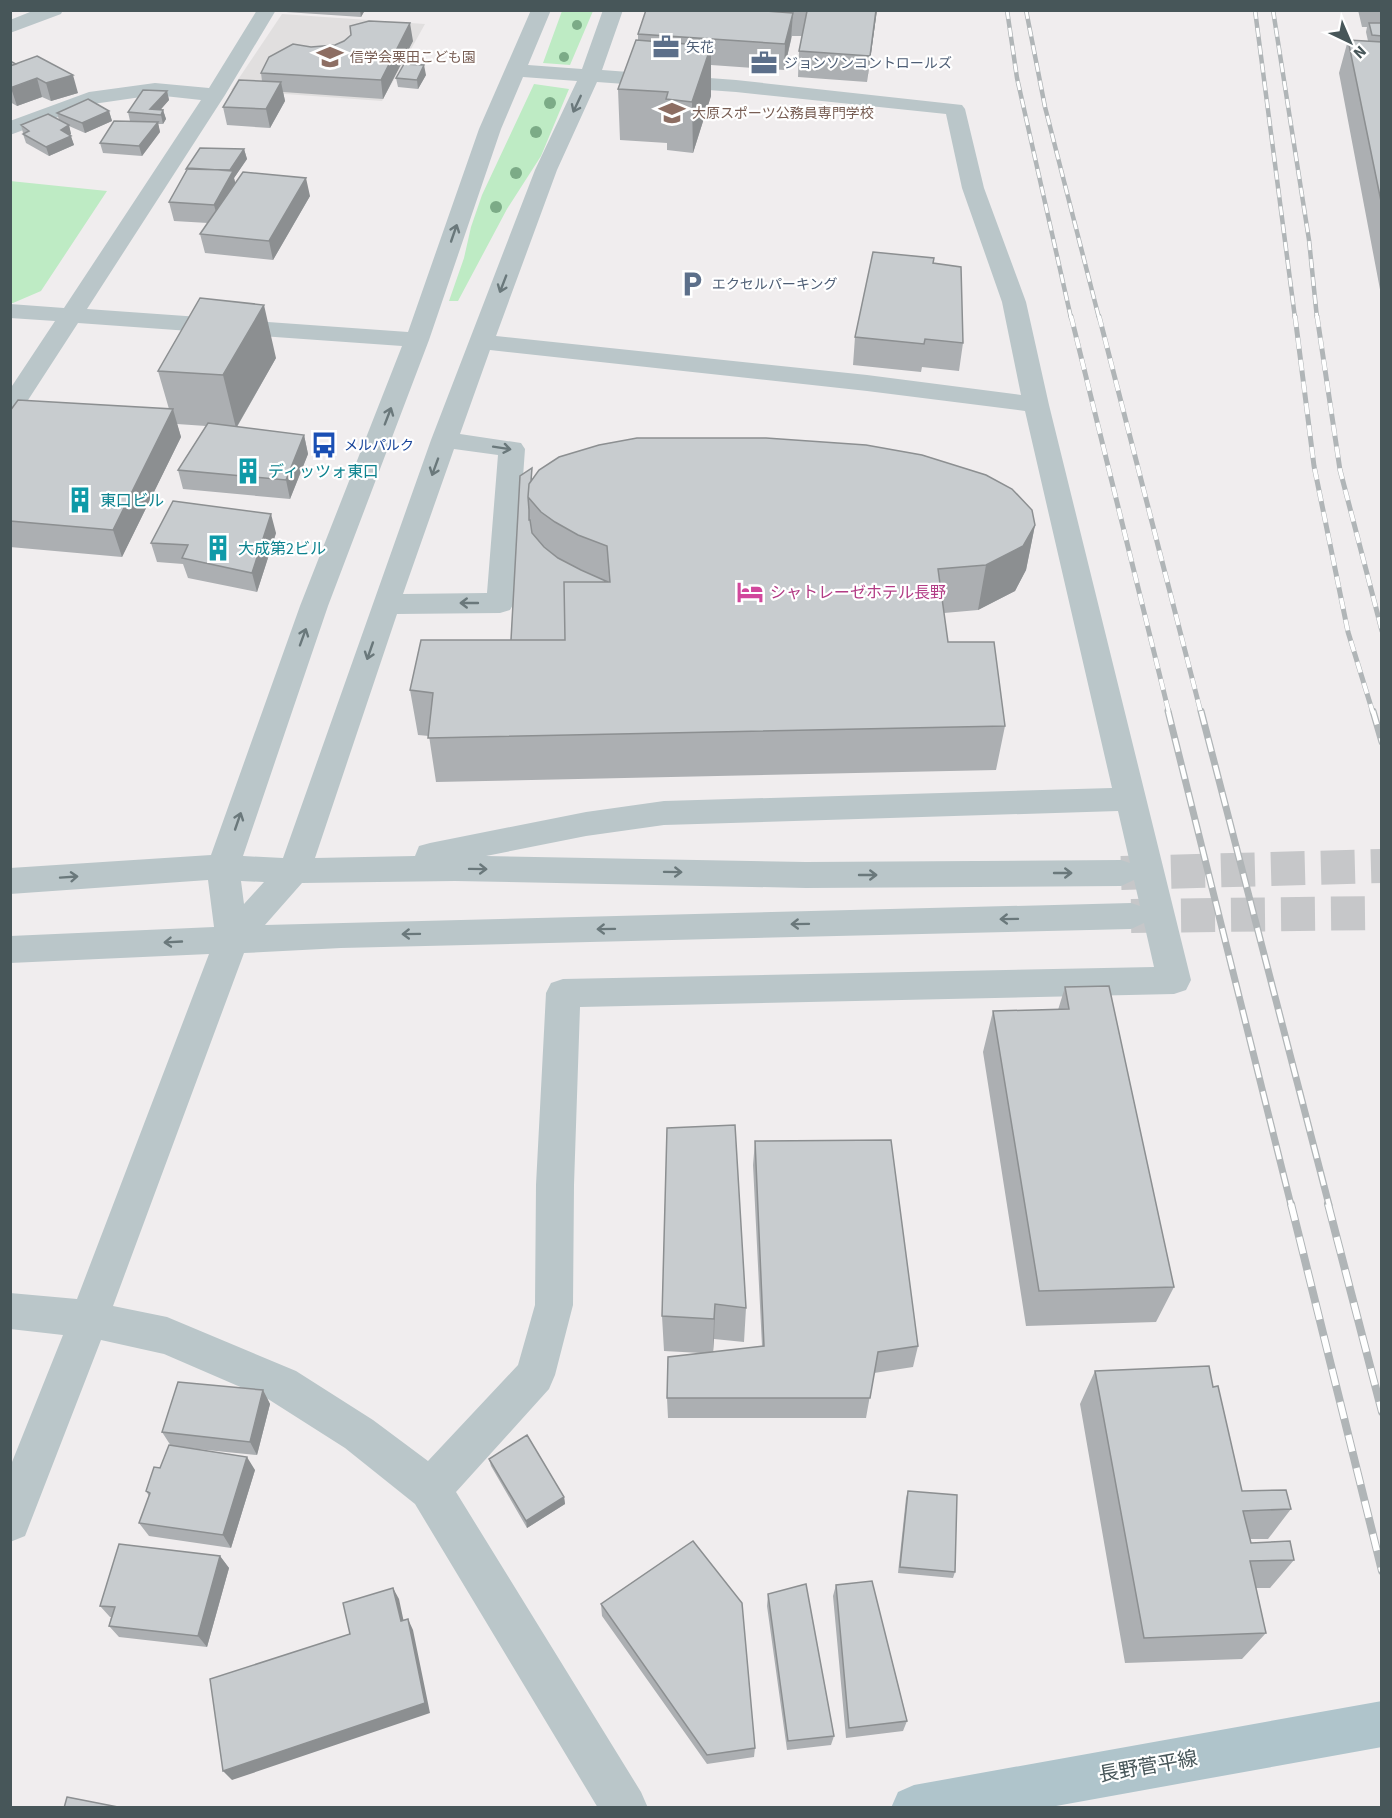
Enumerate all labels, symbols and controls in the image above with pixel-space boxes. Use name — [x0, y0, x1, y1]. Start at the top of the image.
north arrow — [1320, 12, 1380, 72]
office icon: 矢花 — [651, 32, 681, 62]
place label: 矢花 — [686, 38, 714, 58]
text: N — [1348, 40, 1371, 64]
school or university icon: 信学会栗田こども園 — [315, 42, 345, 72]
place label: 信学会栗田こども園 — [350, 48, 476, 68]
office icon: ジョンソンコントロールズ — [749, 48, 779, 78]
place label: ジョンソンコントロールズ — [784, 54, 952, 74]
one-way arrow — [570, 95, 581, 113]
school or university icon: 大原スポーツ公務員専門学校 — [657, 98, 687, 128]
place label: 大原スポーツ公務員専門学校 — [692, 104, 874, 124]
one-way arrow — [450, 224, 461, 243]
parking icon: エクセルパーキング — [677, 269, 707, 299]
one-way arrow — [497, 274, 508, 293]
place label: エクセルパーキング — [712, 275, 838, 295]
one-way arrow — [383, 407, 394, 426]
bus stop icon: メルパルク — [309, 430, 339, 460]
place label: メルパルク — [344, 436, 414, 456]
one-way arrow — [492, 443, 511, 454]
building icon: ディッツォ東口 — [233, 456, 263, 486]
one-way arrow — [428, 457, 439, 476]
place label: ディッツォ東口 — [268, 461, 379, 483]
building icon: 東口ビル — [65, 485, 95, 515]
place label: 東口ビル — [100, 490, 164, 512]
building icon: 大成第2ビル — [203, 533, 233, 563]
place label: 大成第2ビル — [238, 538, 326, 560]
hotel icon: シャトレーゼホテル長野 — [735, 577, 765, 607]
place label: シャトレーゼホテル長野 — [770, 582, 946, 604]
one-way arrow — [460, 597, 480, 609]
one-way arrow — [299, 628, 310, 647]
one-way arrow — [364, 641, 375, 660]
one-way arrow — [234, 812, 245, 831]
one-way arrow — [468, 863, 488, 875]
one-way arrow — [663, 867, 683, 878]
one-way arrow — [1053, 868, 1073, 879]
one-way arrow — [858, 869, 878, 881]
one-way arrow — [58, 871, 78, 882]
one-way arrow — [1000, 913, 1020, 924]
one-way arrow — [791, 918, 811, 929]
one-way arrow — [596, 923, 616, 934]
one-way arrow — [401, 928, 421, 939]
one-way arrow — [164, 937, 184, 948]
street label: 長野菅平線 — [1097, 1745, 1200, 1789]

